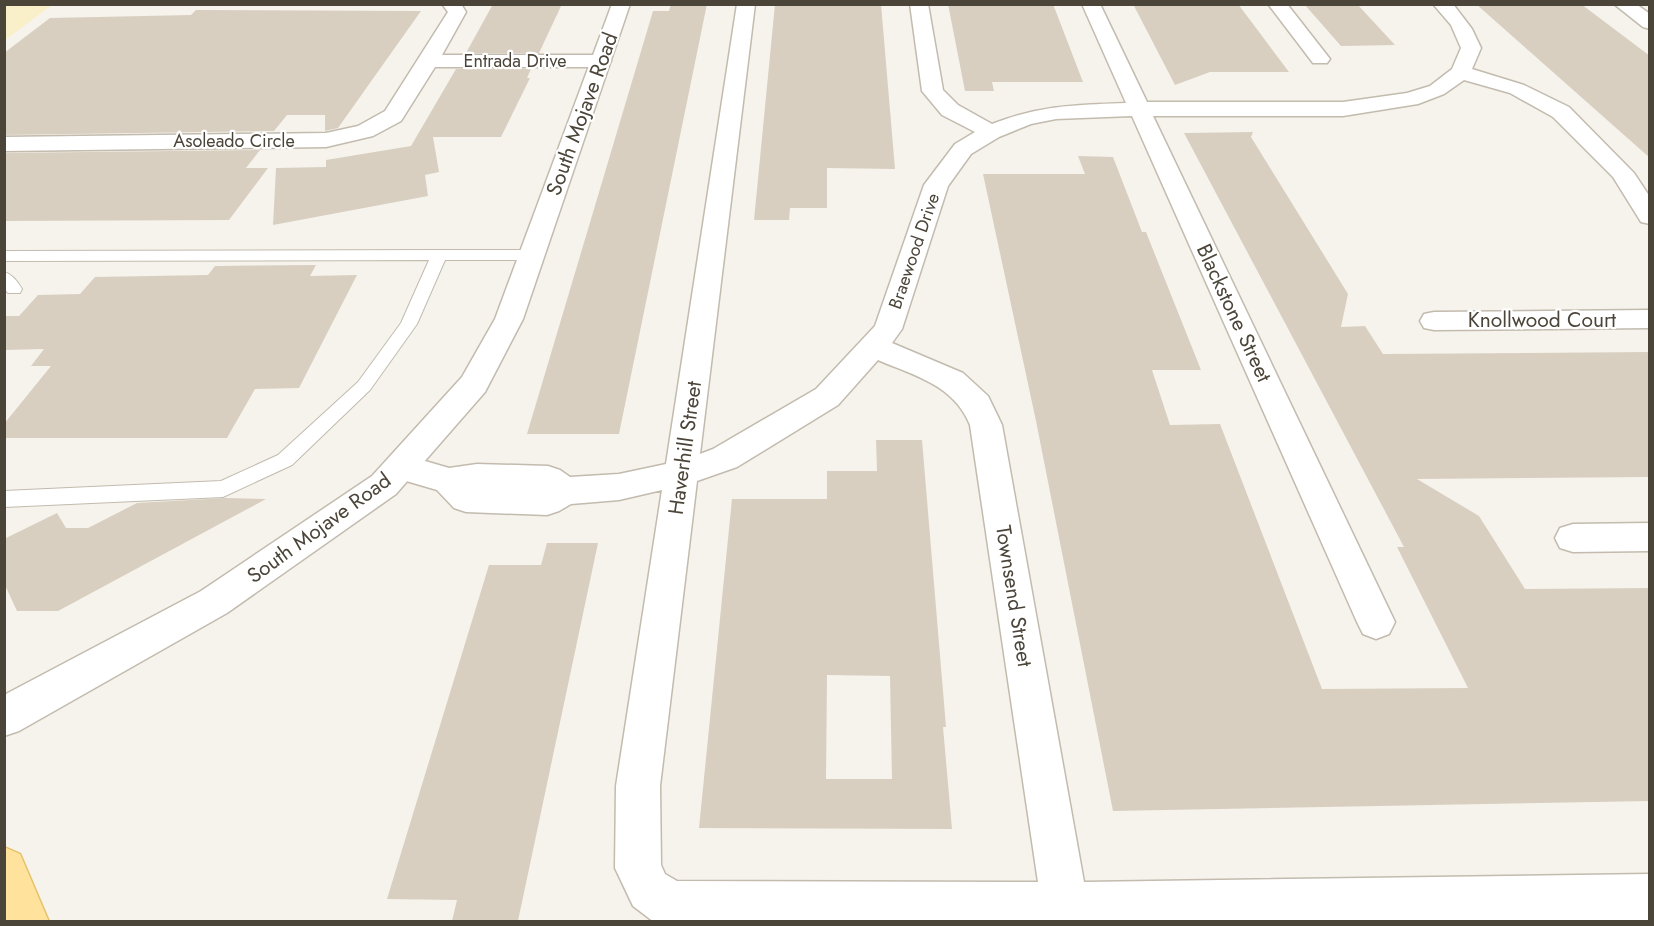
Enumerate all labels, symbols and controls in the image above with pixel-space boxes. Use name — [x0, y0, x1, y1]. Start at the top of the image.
street label: South Mojave Road — [539, 28, 625, 200]
street label: Entrada Drive — [464, 48, 566, 74]
street label: Asoleado Circle — [173, 128, 295, 154]
street label: Braewood Drive — [882, 189, 946, 313]
street label: Blackstone Street — [1189, 239, 1279, 387]
street label: Knollwood Court — [1468, 305, 1616, 335]
street label: Haverhill Street — [661, 379, 709, 517]
street label: South Mojave Road — [241, 465, 397, 591]
street label: Townsend Street — [988, 523, 1040, 669]

